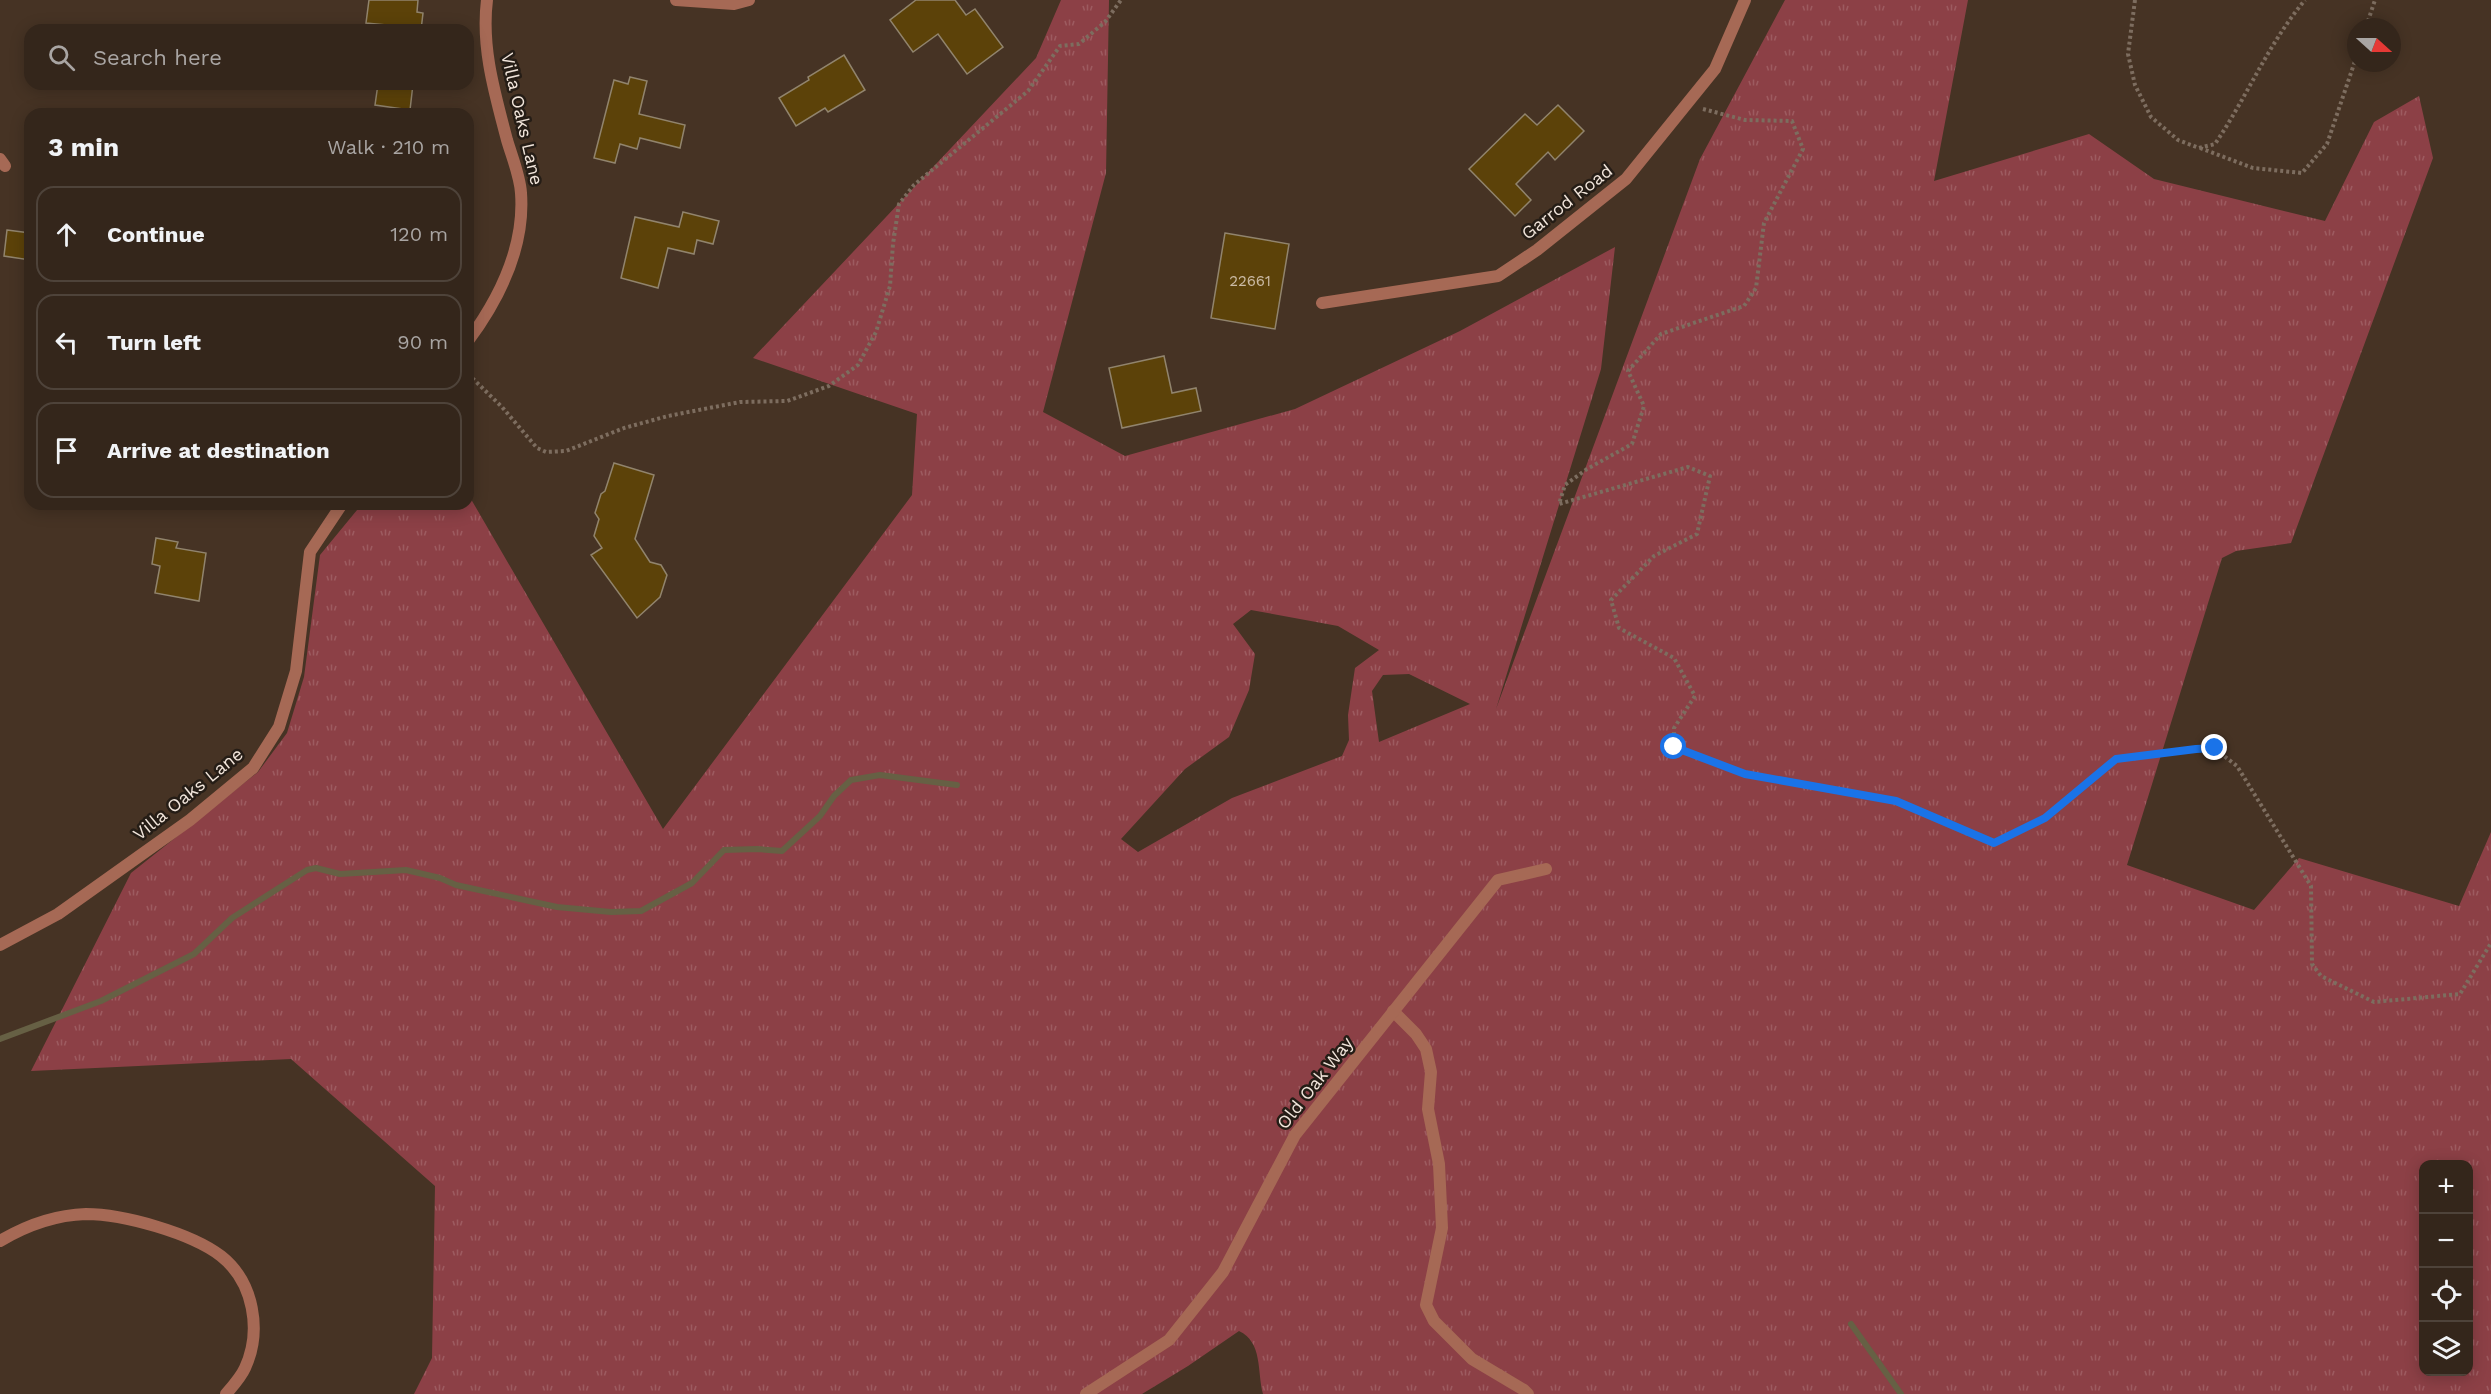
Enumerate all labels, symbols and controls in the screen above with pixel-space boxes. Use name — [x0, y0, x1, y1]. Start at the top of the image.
north arrow — [2347, 18, 2401, 72]
search box — [24, 24, 474, 90]
icon: search — [45, 41, 78, 74]
text: Search here — [93, 45, 222, 70]
street label: Villa Oaks Lane — [497, 51, 548, 187]
text: 3 min — [48, 132, 119, 162]
text: Walk · 210 m — [327, 135, 450, 159]
street label: Garrod Road — [1517, 160, 1616, 244]
icon: ahead — [50, 218, 83, 251]
text: Continue — [107, 222, 205, 247]
text: 120 m — [390, 222, 448, 246]
house number: 22661 — [1229, 272, 1271, 290]
icon: left — [50, 326, 83, 359]
text: Turn left — [107, 330, 201, 355]
text: 90 m — [397, 330, 448, 354]
icon: arrive — [50, 434, 83, 467]
text: Arrive at destination — [107, 438, 330, 463]
route start — [1660, 733, 1686, 759]
route end — [2201, 734, 2227, 760]
street label: Villa Oaks Lane — [129, 743, 247, 844]
street label: Old Oak Way — [1272, 1032, 1358, 1133]
map controls — [2419, 1160, 2473, 1376]
button: + — [2419, 1160, 2473, 1214]
button: − — [2419, 1214, 2473, 1268]
button: locate — [2419, 1268, 2473, 1322]
button: layers — [2419, 1322, 2473, 1376]

